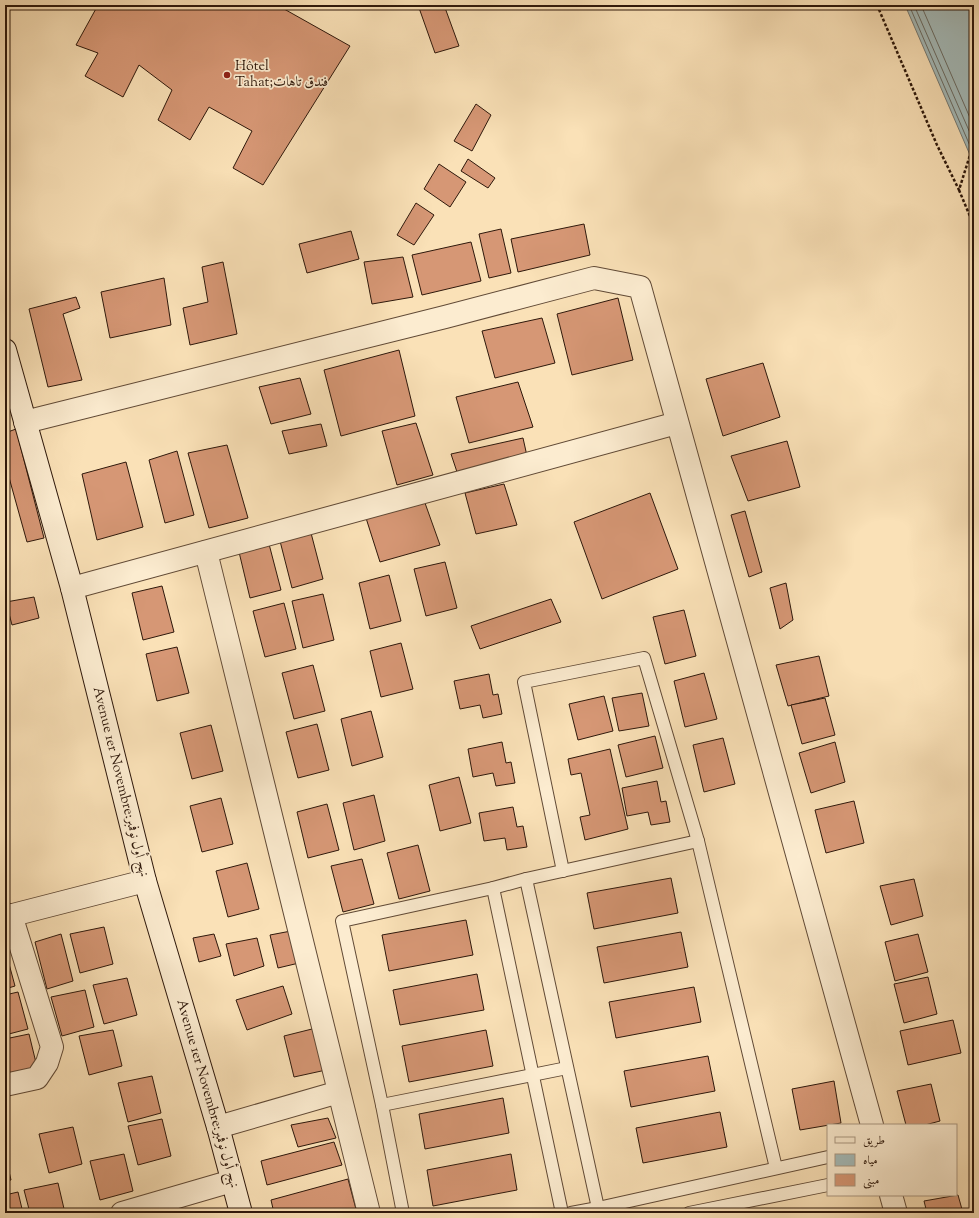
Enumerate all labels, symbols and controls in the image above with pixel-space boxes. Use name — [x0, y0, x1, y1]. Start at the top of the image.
place label: Hôtel Tahat;فندق تاهات — [235, 57, 328, 93]
marker: Hôtel Tahat;فندق تاهات — [222, 70, 232, 80]
street label: Avenue 1er Novembre;نهج أول نوفمبر — [86, 684, 155, 880]
street label: Avenue 1er Novembre;نهج أول نوفمبر — [169, 997, 245, 1191]
legend — [827, 1124, 957, 1196]
text: طريق — [863, 1132, 885, 1150]
text: مياه — [863, 1152, 878, 1170]
text: مبنى — [863, 1172, 879, 1190]

